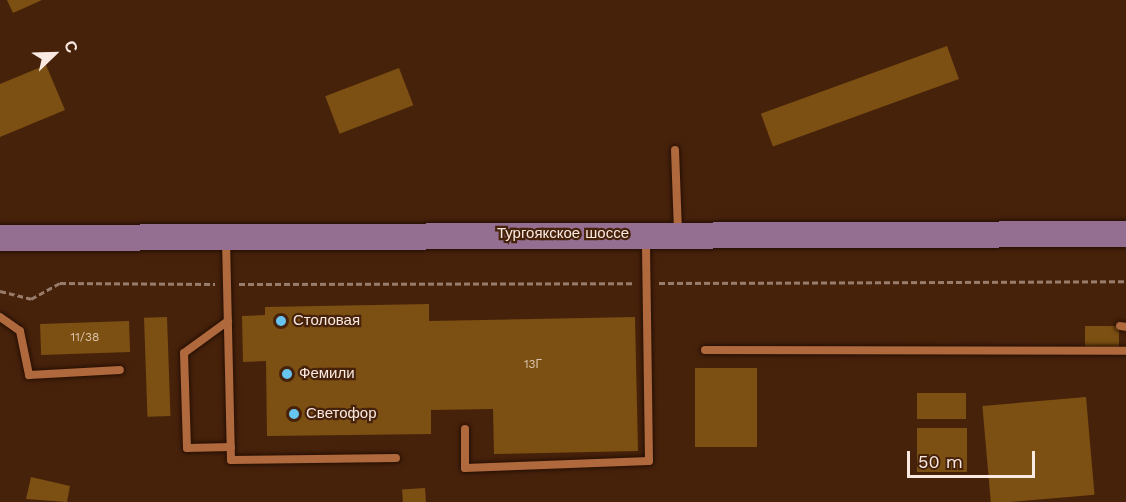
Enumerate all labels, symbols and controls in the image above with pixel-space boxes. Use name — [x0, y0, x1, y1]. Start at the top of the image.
north arrow — [24, 24, 84, 84]
text: С — [60, 38, 82, 56]
street label: Тургоякское шоссе — [497, 225, 629, 243]
place label: Столовая — [293, 312, 360, 330]
marker: Столовая — [274, 314, 288, 328]
house number: 11/38 — [71, 331, 99, 345]
house number: 13Г — [524, 358, 542, 372]
place label: Фемили — [299, 365, 355, 383]
marker: Фемили — [280, 367, 294, 381]
place label: Светофор — [306, 405, 377, 423]
marker: Светофор — [287, 407, 301, 421]
scale bar — [910, 439, 1038, 477]
text: 50 m — [918, 451, 963, 472]

